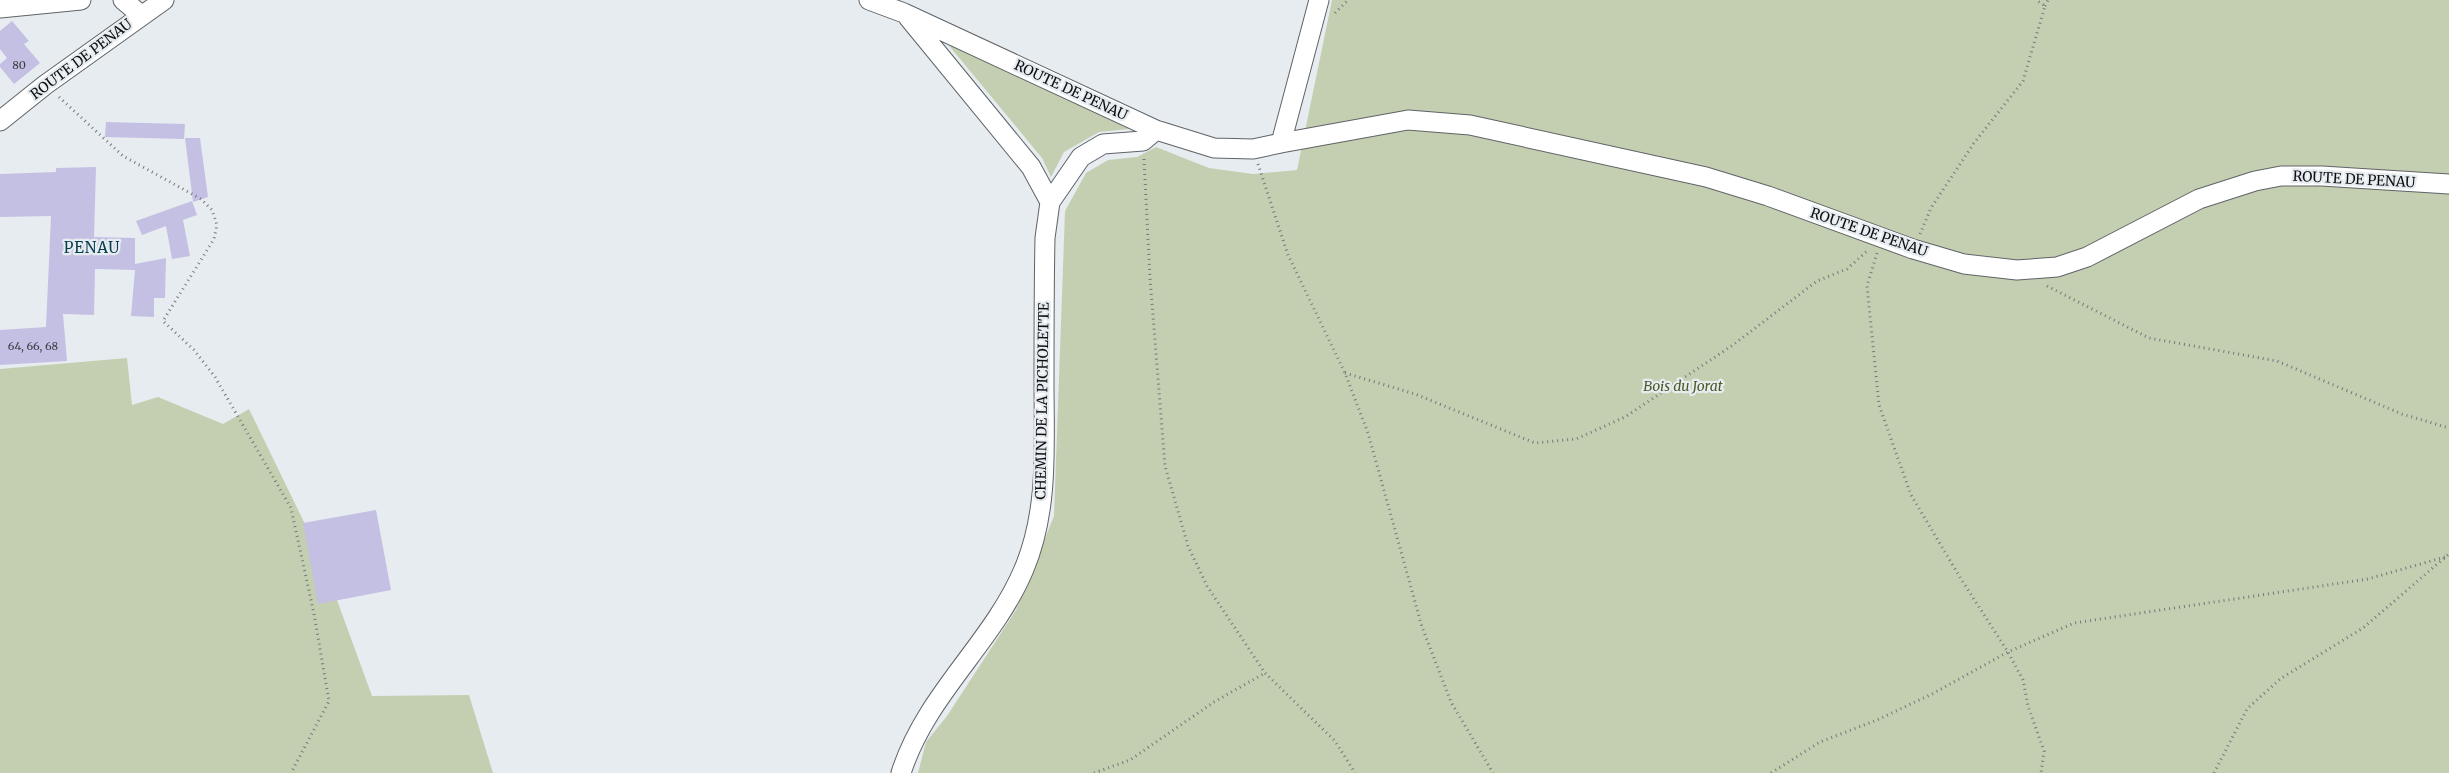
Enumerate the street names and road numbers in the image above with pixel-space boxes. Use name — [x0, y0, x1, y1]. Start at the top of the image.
street label: ROUTE DE PENAU — [27, 14, 136, 103]
street label: ROUTE DE PENAU — [1012, 56, 1131, 124]
street label: ROUTE DE PENAU — [2292, 167, 2416, 191]
street label: ROUTE DE PENAU — [1808, 203, 1931, 261]
street label: CHEMIN DE LA PICHOLETTE — [1031, 302, 1053, 500]

